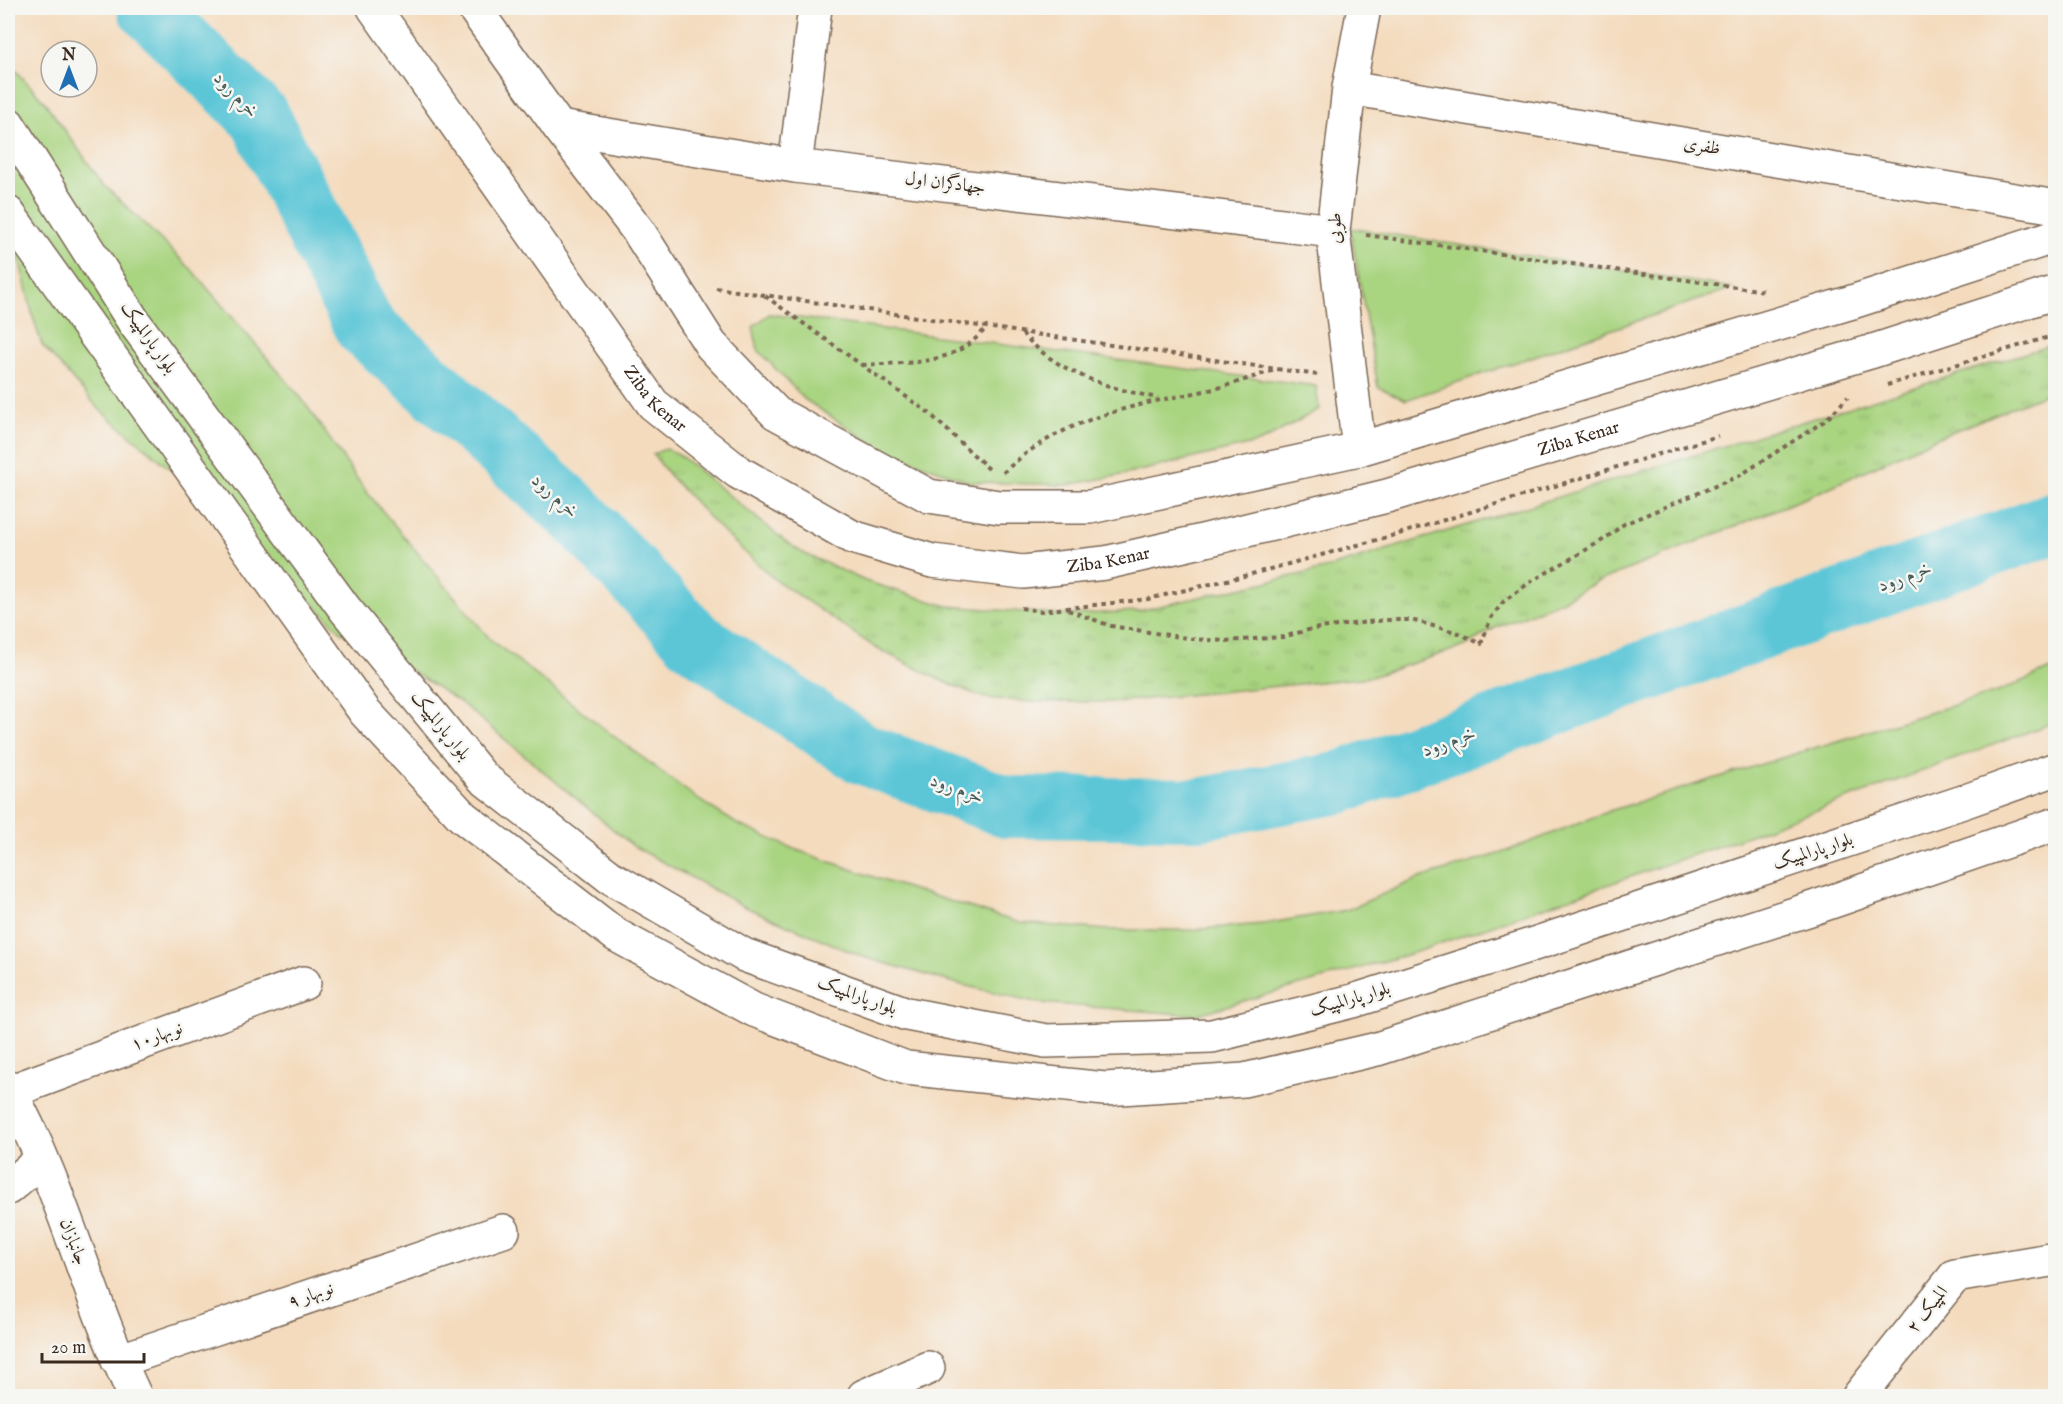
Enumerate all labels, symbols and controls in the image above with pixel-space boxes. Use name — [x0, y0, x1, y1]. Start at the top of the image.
north arrow — [39, 39, 99, 99]
text: N — [61, 46, 76, 66]
water label: خرم رود — [205, 66, 264, 127]
street label: ظفری — [1682, 132, 1722, 162]
street label: جهادگران اول — [903, 166, 987, 200]
street label: طوبی — [1324, 212, 1348, 244]
street label: بلوار پارالمپیک — [115, 297, 181, 379]
street label: Ziba Kenar — [618, 361, 691, 438]
street label: Ziba Kenar — [1535, 416, 1623, 462]
water label: خرم رود — [523, 468, 584, 527]
street label: Ziba Kenar — [1066, 542, 1153, 579]
water label: خرم رود — [1875, 556, 1937, 602]
street label: بلوار پارالمپیک — [405, 687, 475, 765]
water label: خرم رود — [1419, 721, 1481, 767]
water label: خرم رود — [925, 768, 987, 814]
street label: بلوار پارالمپیک — [1770, 828, 1856, 876]
street label: بلوار پارالمپیک — [814, 971, 900, 1021]
street label: بلوار پارالمپیک — [1307, 978, 1393, 1022]
street label: نوبهار۱۰ — [128, 1017, 186, 1057]
street label: جانبازان — [54, 1215, 92, 1269]
street label: نوبهار ۹ — [285, 1278, 337, 1314]
street label: المپیک ۲ — [1902, 1282, 1954, 1338]
scale bar — [42, 1326, 144, 1364]
text: 20 m — [51, 1337, 86, 1360]

